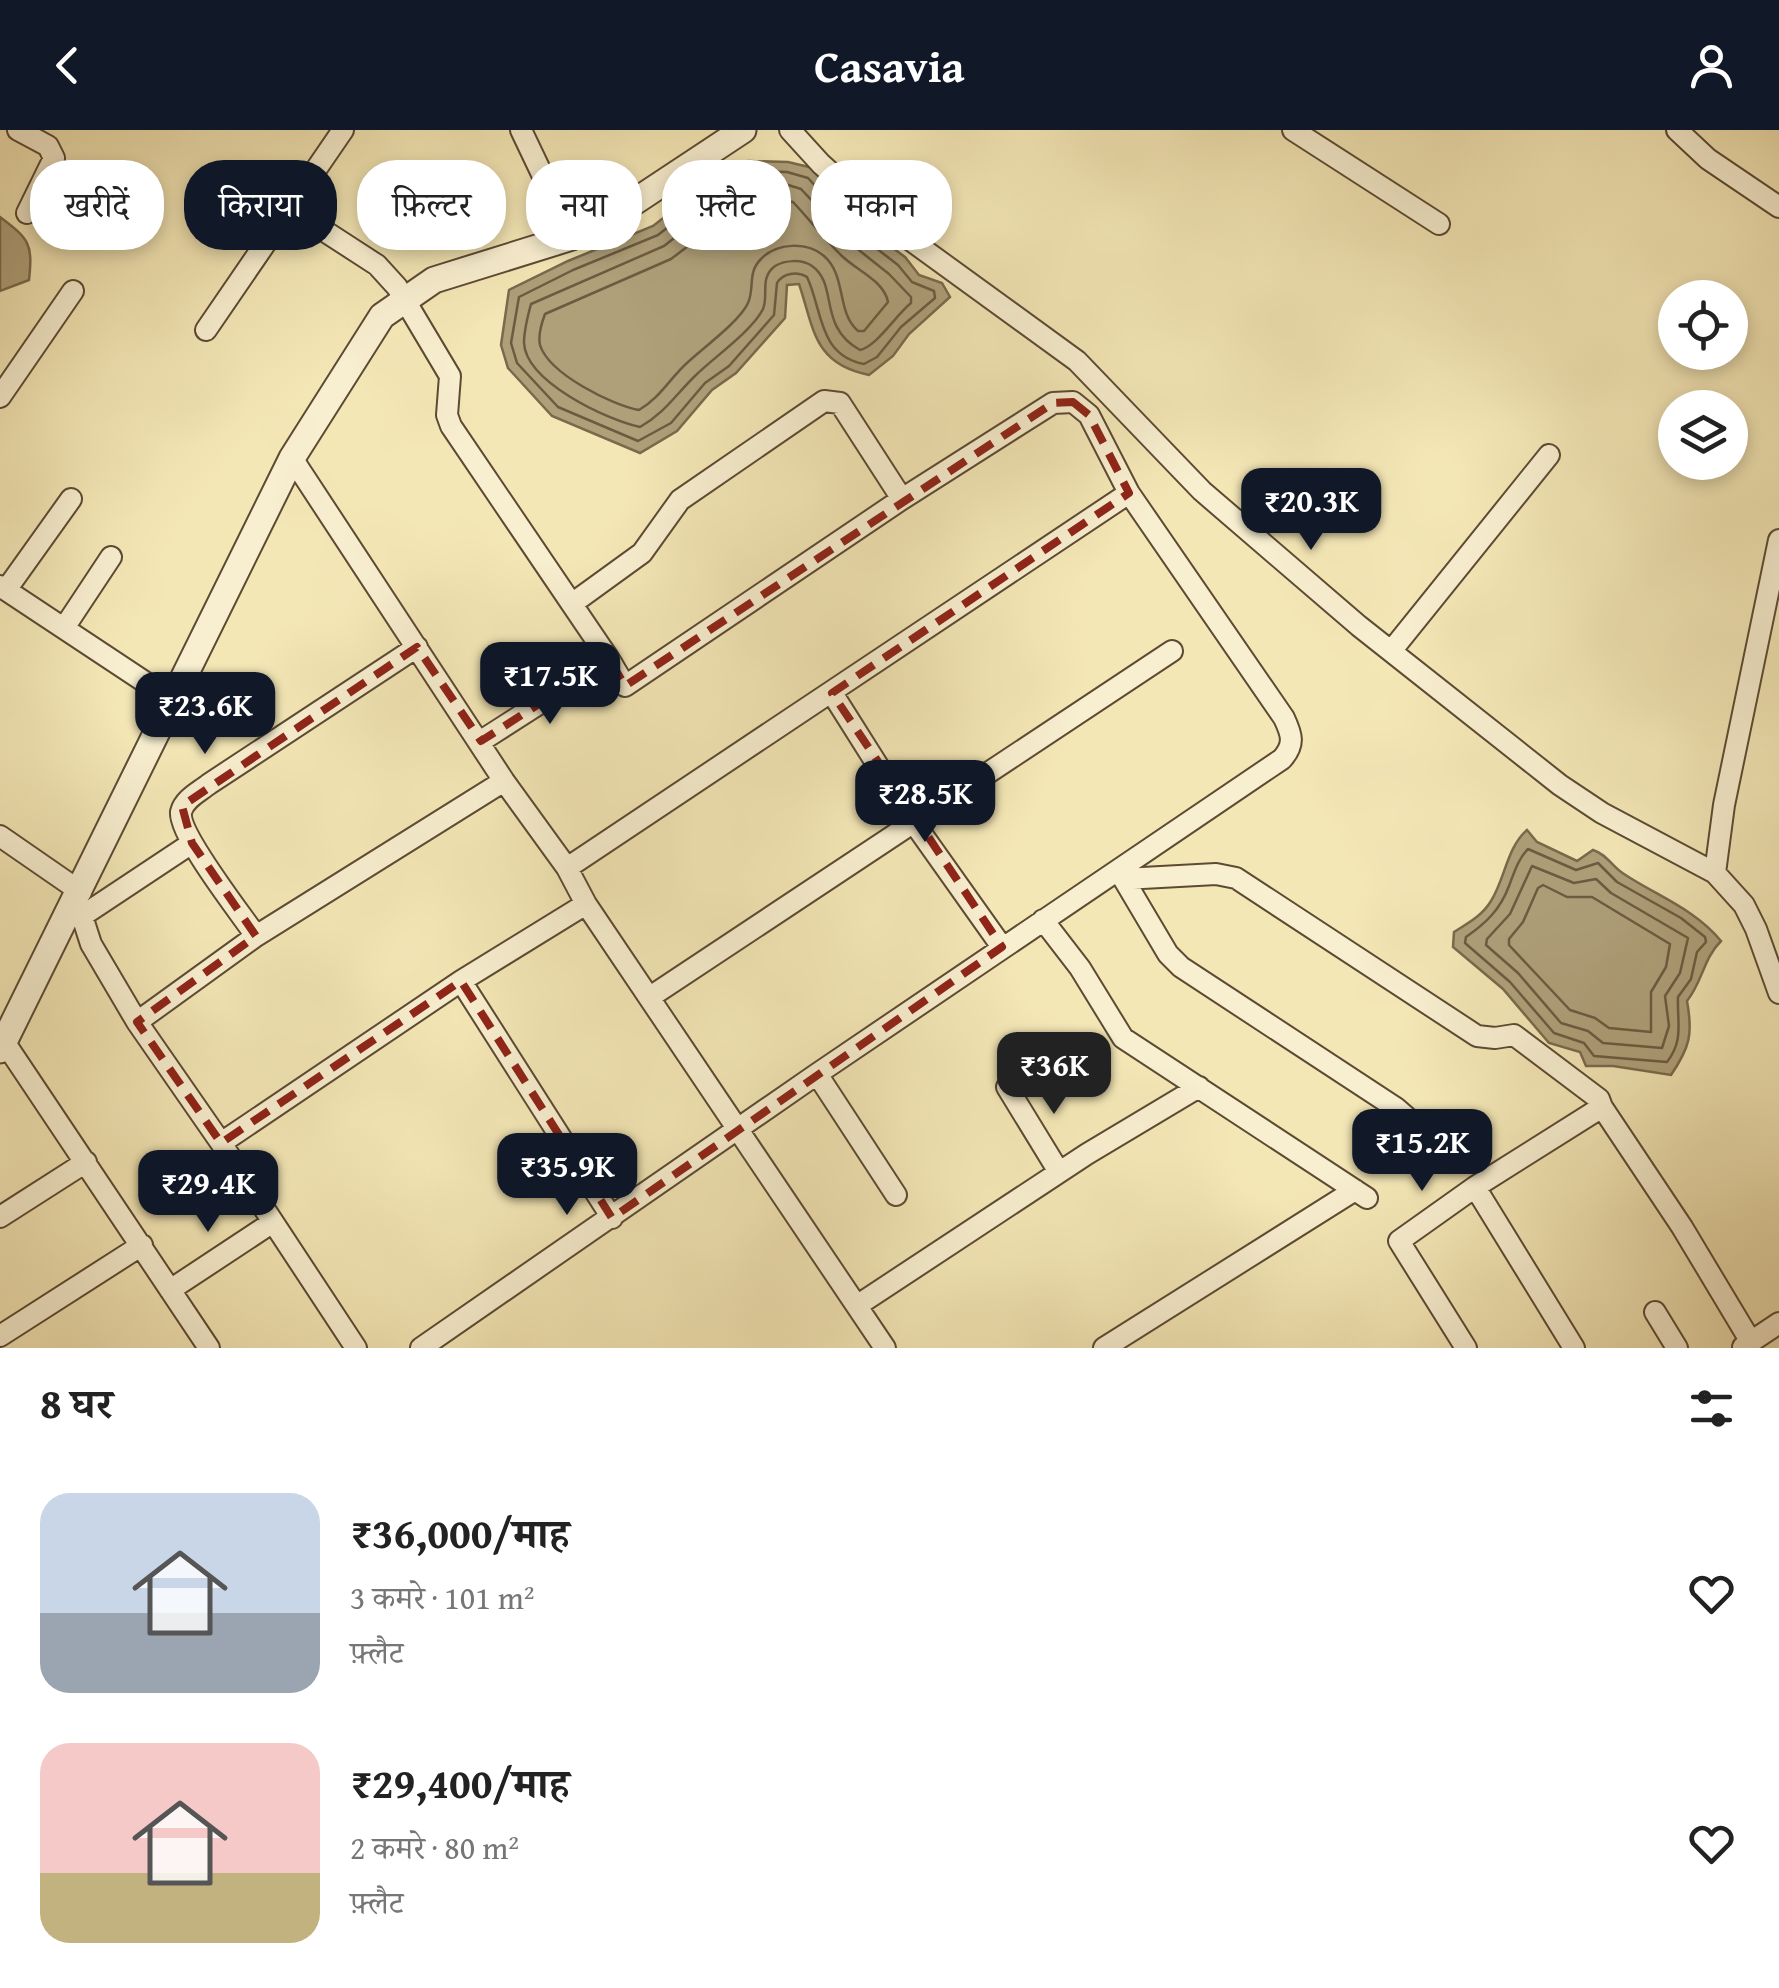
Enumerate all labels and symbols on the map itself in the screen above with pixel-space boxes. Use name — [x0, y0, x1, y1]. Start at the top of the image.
pin: ₹20.3K — [1230, 468, 1392, 553]
pin: ₹17.5K — [469, 642, 631, 727]
pin: ₹23.6K — [124, 672, 286, 757]
pin: ₹28.5K — [844, 760, 1006, 845]
pin: ₹36K — [995, 1032, 1113, 1117]
pin: ₹15.2K — [1341, 1109, 1503, 1194]
pin: ₹35.9K — [486, 1133, 648, 1218]
pin: ₹29.4K — [127, 1150, 289, 1235]

